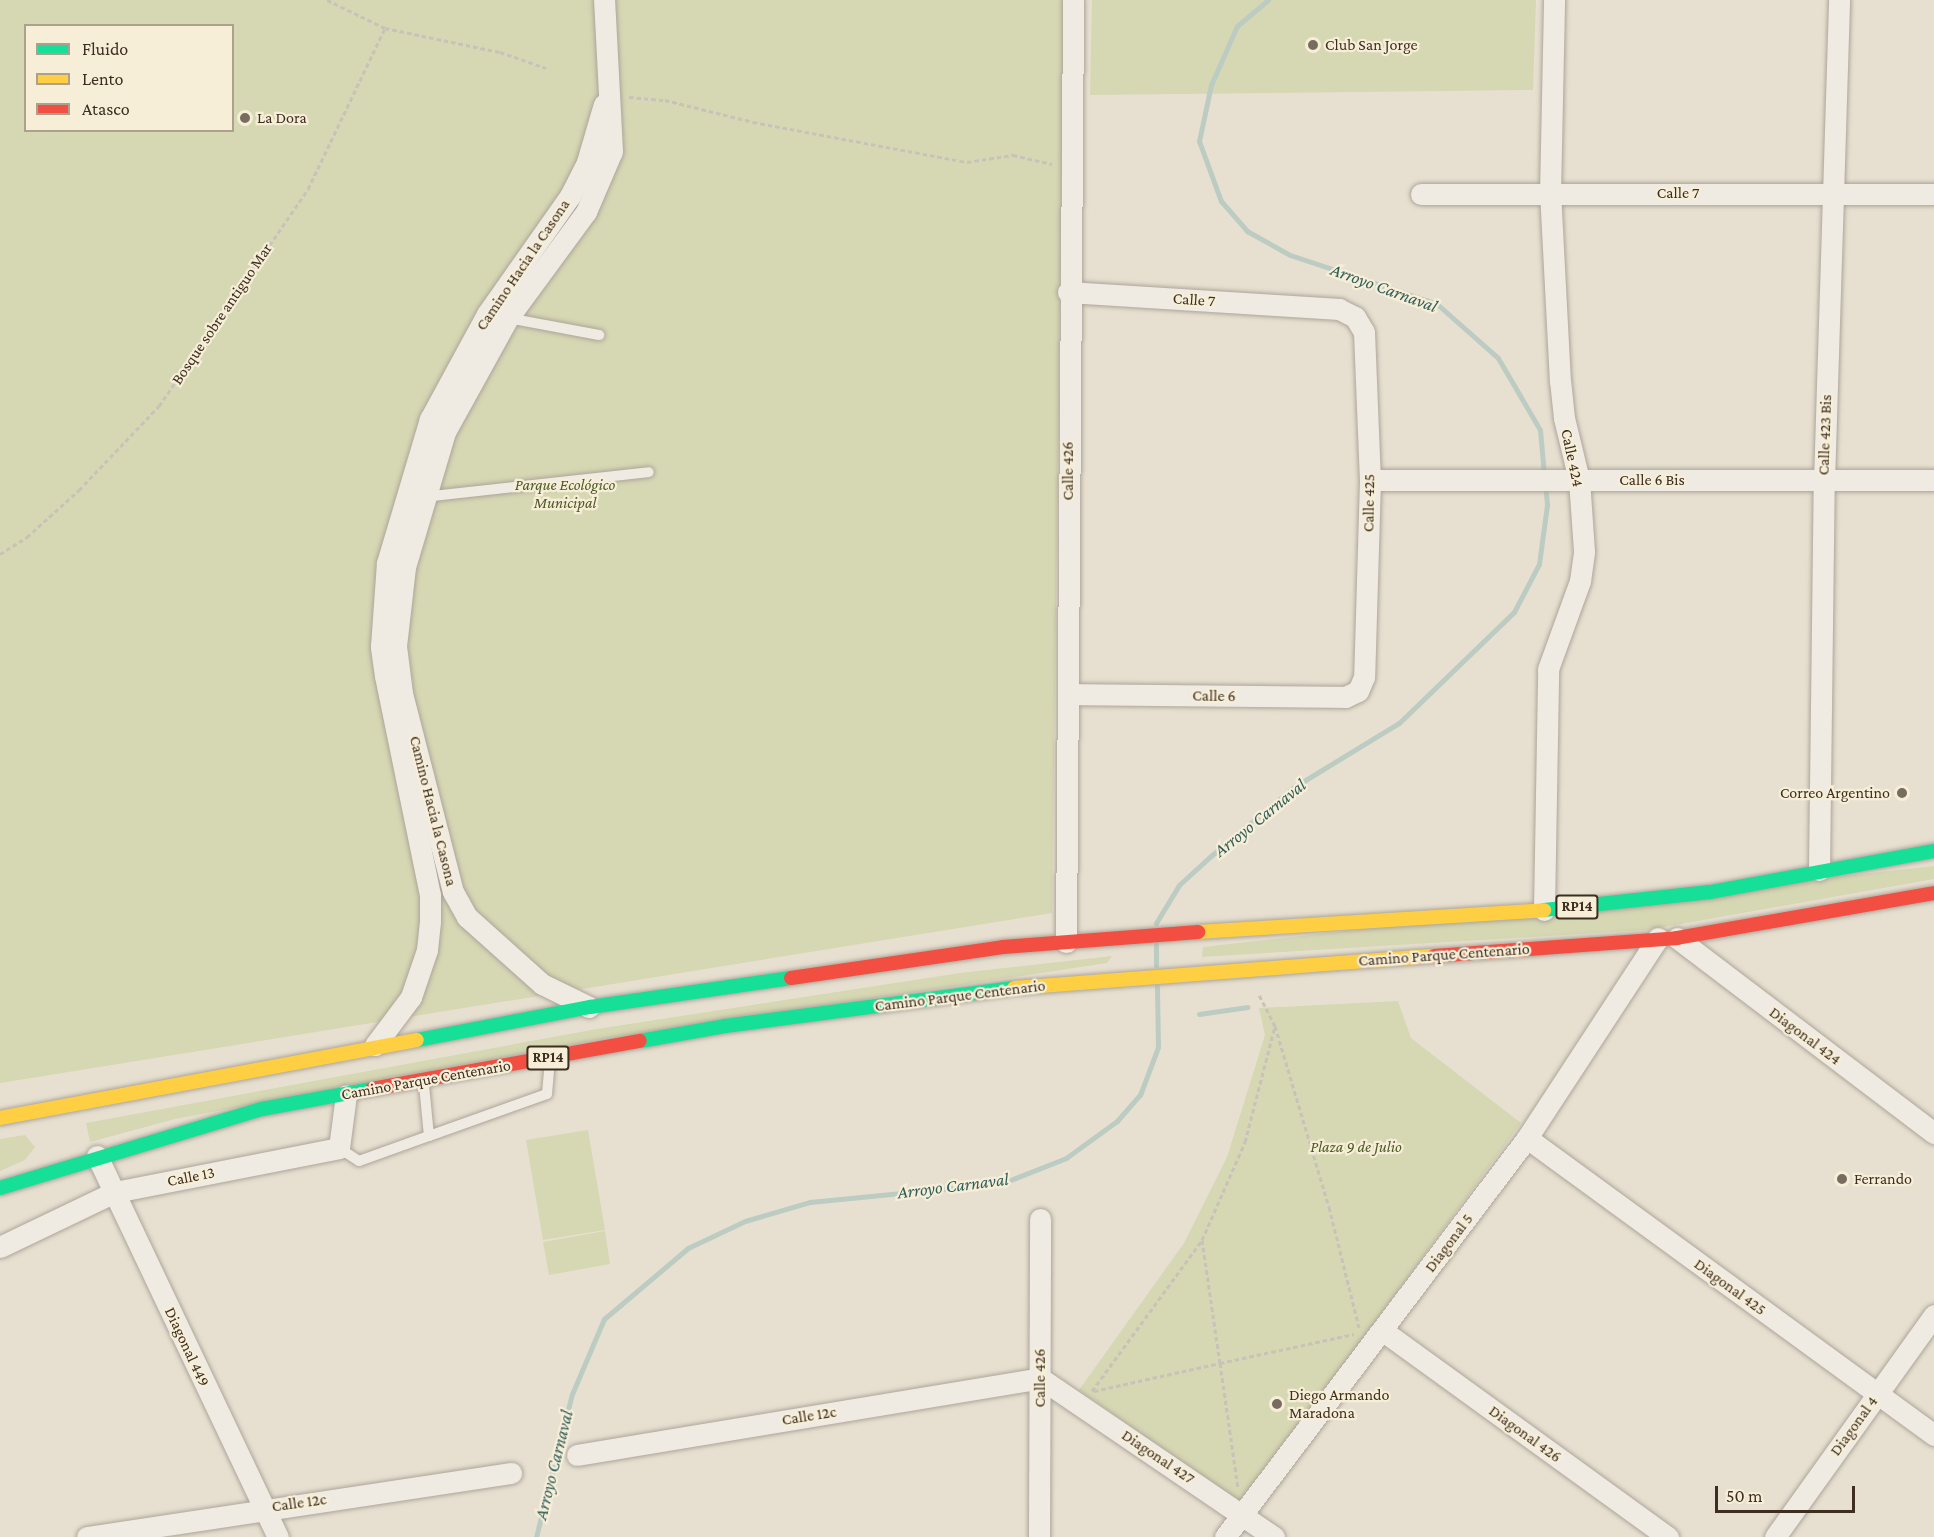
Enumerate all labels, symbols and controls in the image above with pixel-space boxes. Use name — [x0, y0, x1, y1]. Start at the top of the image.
legend — [24, 24, 234, 132]
place label: Club San Jorge — [1325, 35, 1418, 55]
marker: Club San Jorge — [1306, 38, 1320, 52]
text: Fluido — [82, 39, 128, 59]
text: Lento — [82, 69, 123, 89]
text: Atasco — [82, 99, 130, 119]
place label: La Dora — [257, 108, 307, 128]
marker: La Dora — [238, 111, 252, 125]
street label: Calle 7 — [1657, 183, 1699, 203]
street label: Camino Hacia la Casona — [472, 196, 574, 334]
street label: Bosque sobre antiguo Mar — [167, 240, 277, 388]
water label: Arroyo Carnaval — [1328, 259, 1440, 317]
street label: Calle 7 — [1172, 289, 1216, 311]
street label: Calle 423 Bis — [1814, 394, 1836, 476]
street label: Calle 424 — [1556, 427, 1588, 489]
street label: Calle 426 — [1058, 442, 1078, 500]
street label: Calle 6 Bis — [1619, 470, 1685, 490]
street label: Calle 425 — [1359, 474, 1379, 532]
park label: Parque Ecológico Municipal — [515, 475, 615, 513]
street label: Calle 6 — [1192, 686, 1236, 706]
street label: Camino Hacia la Casona — [405, 734, 461, 888]
water label: Arroyo Carnaval — [1210, 774, 1310, 862]
place label: Correo Argentino — [1780, 783, 1890, 803]
marker: Correo Argentino — [1895, 786, 1909, 800]
road number: RP14 — [1554, 895, 1600, 919]
street label: Camino Parque Centenario — [1358, 939, 1530, 971]
street label: Camino Parque Centenario — [874, 976, 1046, 1016]
street label: Diagonal 424 — [1765, 1003, 1845, 1069]
road number: RP14 — [526, 1046, 570, 1070]
street label: Camino Parque Centenario — [340, 1056, 512, 1104]
park label: Plaza 9 de Julio — [1310, 1137, 1402, 1157]
street label: Calle 13 — [166, 1163, 216, 1191]
water label: Arroyo Carnaval — [896, 1168, 1010, 1204]
place label: Ferrando — [1854, 1169, 1912, 1189]
marker: Ferrando — [1835, 1172, 1849, 1186]
street label: Diagonal 5 — [1421, 1210, 1477, 1276]
street label: Diagonal 425 — [1690, 1254, 1770, 1320]
street label: Diagonal 449 — [160, 1304, 214, 1390]
street label: Calle 426 — [1030, 1349, 1050, 1407]
place label: Diego Armando Maradona — [1289, 1385, 1389, 1423]
street label: Diagonal 4 — [1826, 1392, 1882, 1460]
marker: Diego Armando Maradona — [1270, 1397, 1284, 1411]
street label: Diagonal 426 — [1485, 1401, 1565, 1467]
street label: Calle 12c — [780, 1402, 838, 1430]
water label: Arroyo Carnaval — [530, 1408, 578, 1522]
street label: Diagonal 427 — [1118, 1426, 1198, 1488]
scale bar — [1718, 1474, 1858, 1512]
text: 50 m — [1726, 1486, 1763, 1506]
street label: Calle 12c — [271, 1490, 327, 1516]

